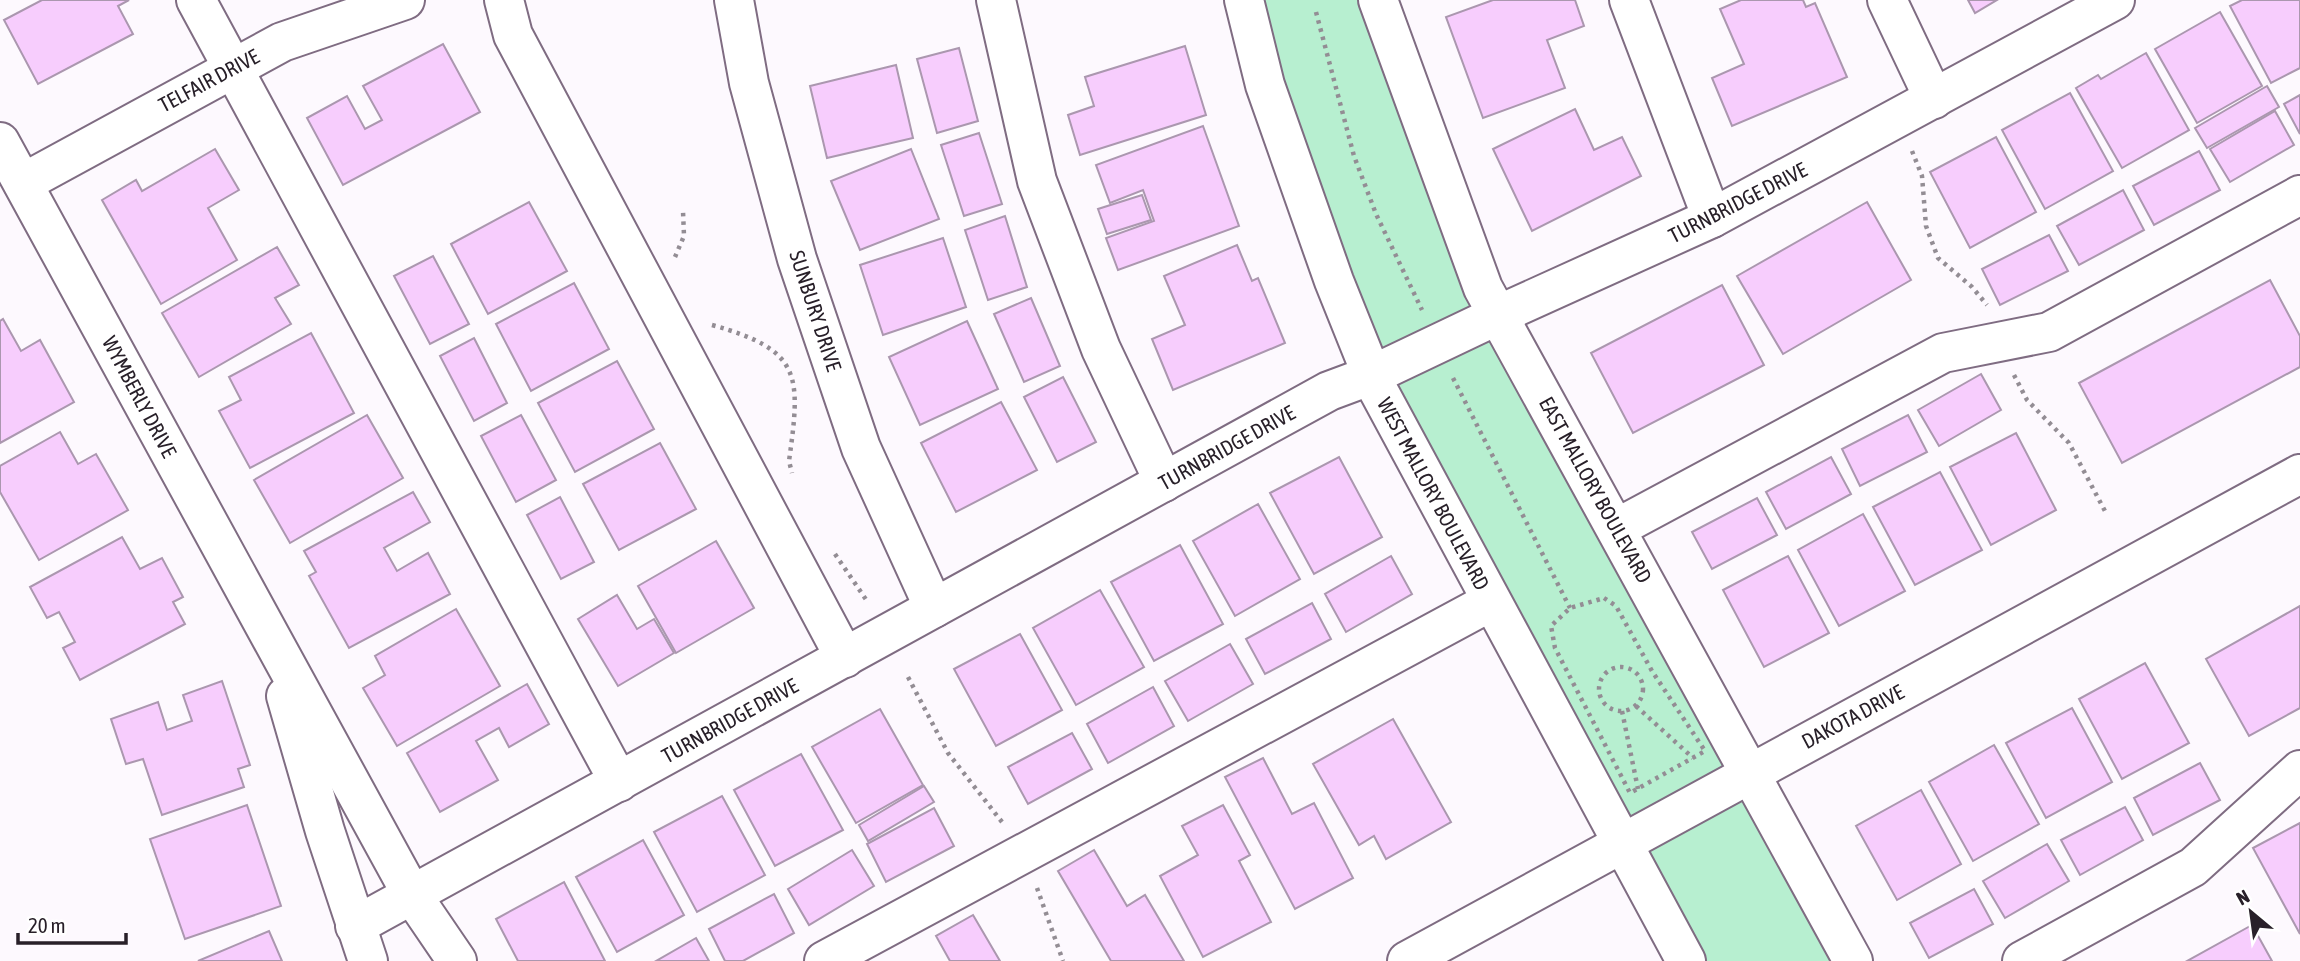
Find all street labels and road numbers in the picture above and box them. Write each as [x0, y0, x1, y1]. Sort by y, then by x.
street label: TELFAIR DRIVE [154, 44, 263, 117]
street label: TURNBRIDGE DRIVE [1664, 157, 1811, 247]
street label: SUNBURY DRIVE [785, 247, 847, 374]
street label: WYMBERLY DRIVE [98, 332, 182, 461]
street label: EAST MALLORY BOULEVARD [1535, 392, 1657, 587]
street label: WEST MALLORY BOULEVARD [1373, 393, 1495, 594]
street label: TURNBRIDGE DRIVE [1154, 400, 1299, 494]
street label: TURNBRIDGE DRIVE [657, 673, 802, 767]
street label: DAKOTA DRIVE [1797, 679, 1908, 753]

